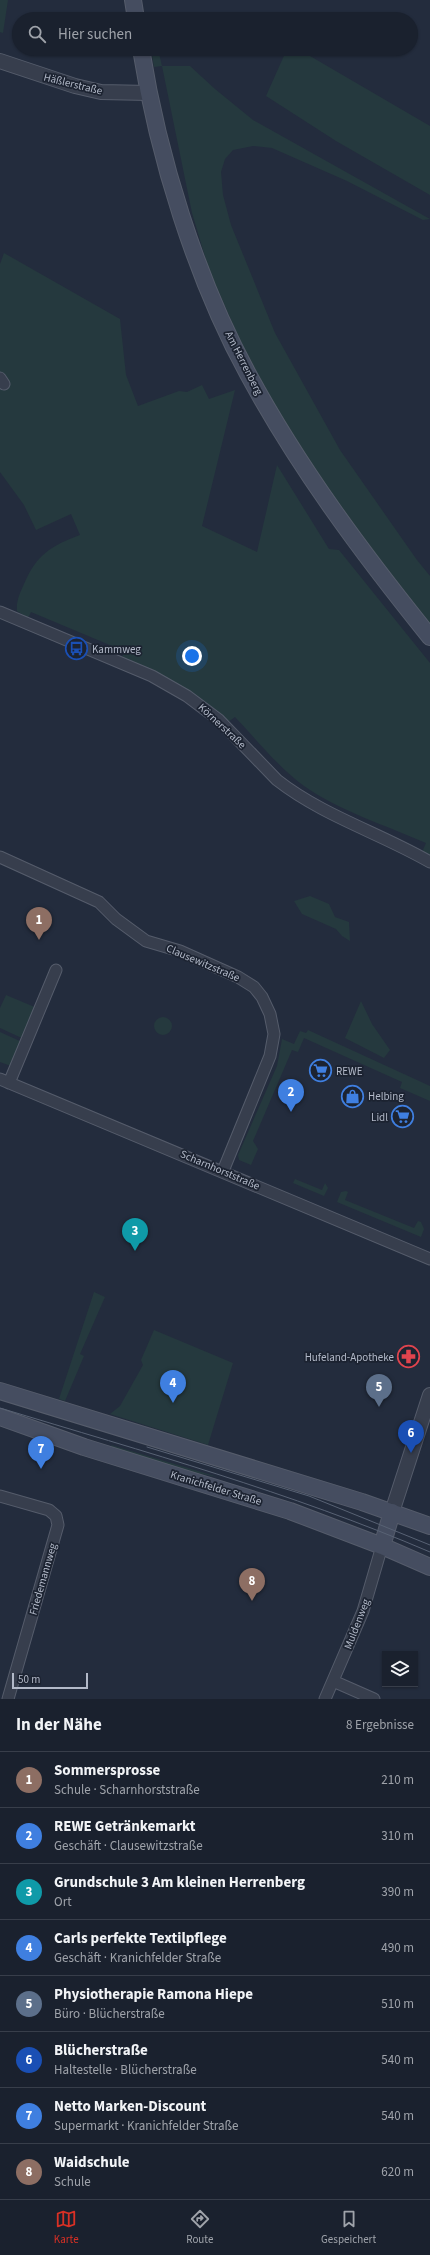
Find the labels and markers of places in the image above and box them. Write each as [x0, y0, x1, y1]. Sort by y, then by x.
bus stop icon: Kammweg [63, 636, 89, 662]
place label: Kammweg [92, 642, 141, 657]
pin: 1 [26, 907, 52, 940]
supermarket icon: REWE [308, 1058, 334, 1084]
place label: REWE [336, 1064, 363, 1079]
pin: 2 [278, 1079, 304, 1112]
shop icon: Helbing [339, 1083, 365, 1109]
place label: Helbing [368, 1089, 404, 1104]
supermarket icon: Lidl [390, 1104, 416, 1130]
place label: Lidl [371, 1110, 388, 1125]
pin: 3 [122, 1218, 148, 1251]
pharmacy icon: Hufeland-Apotheke [396, 1344, 422, 1370]
place label: Hufeland-Apotheke [305, 1350, 395, 1365]
pin: 4 [160, 1370, 186, 1403]
pin: 5 [366, 1374, 392, 1407]
pin: 6 [398, 1420, 424, 1453]
pin: 7 [28, 1436, 54, 1469]
pin: 8 [239, 1568, 265, 1601]

